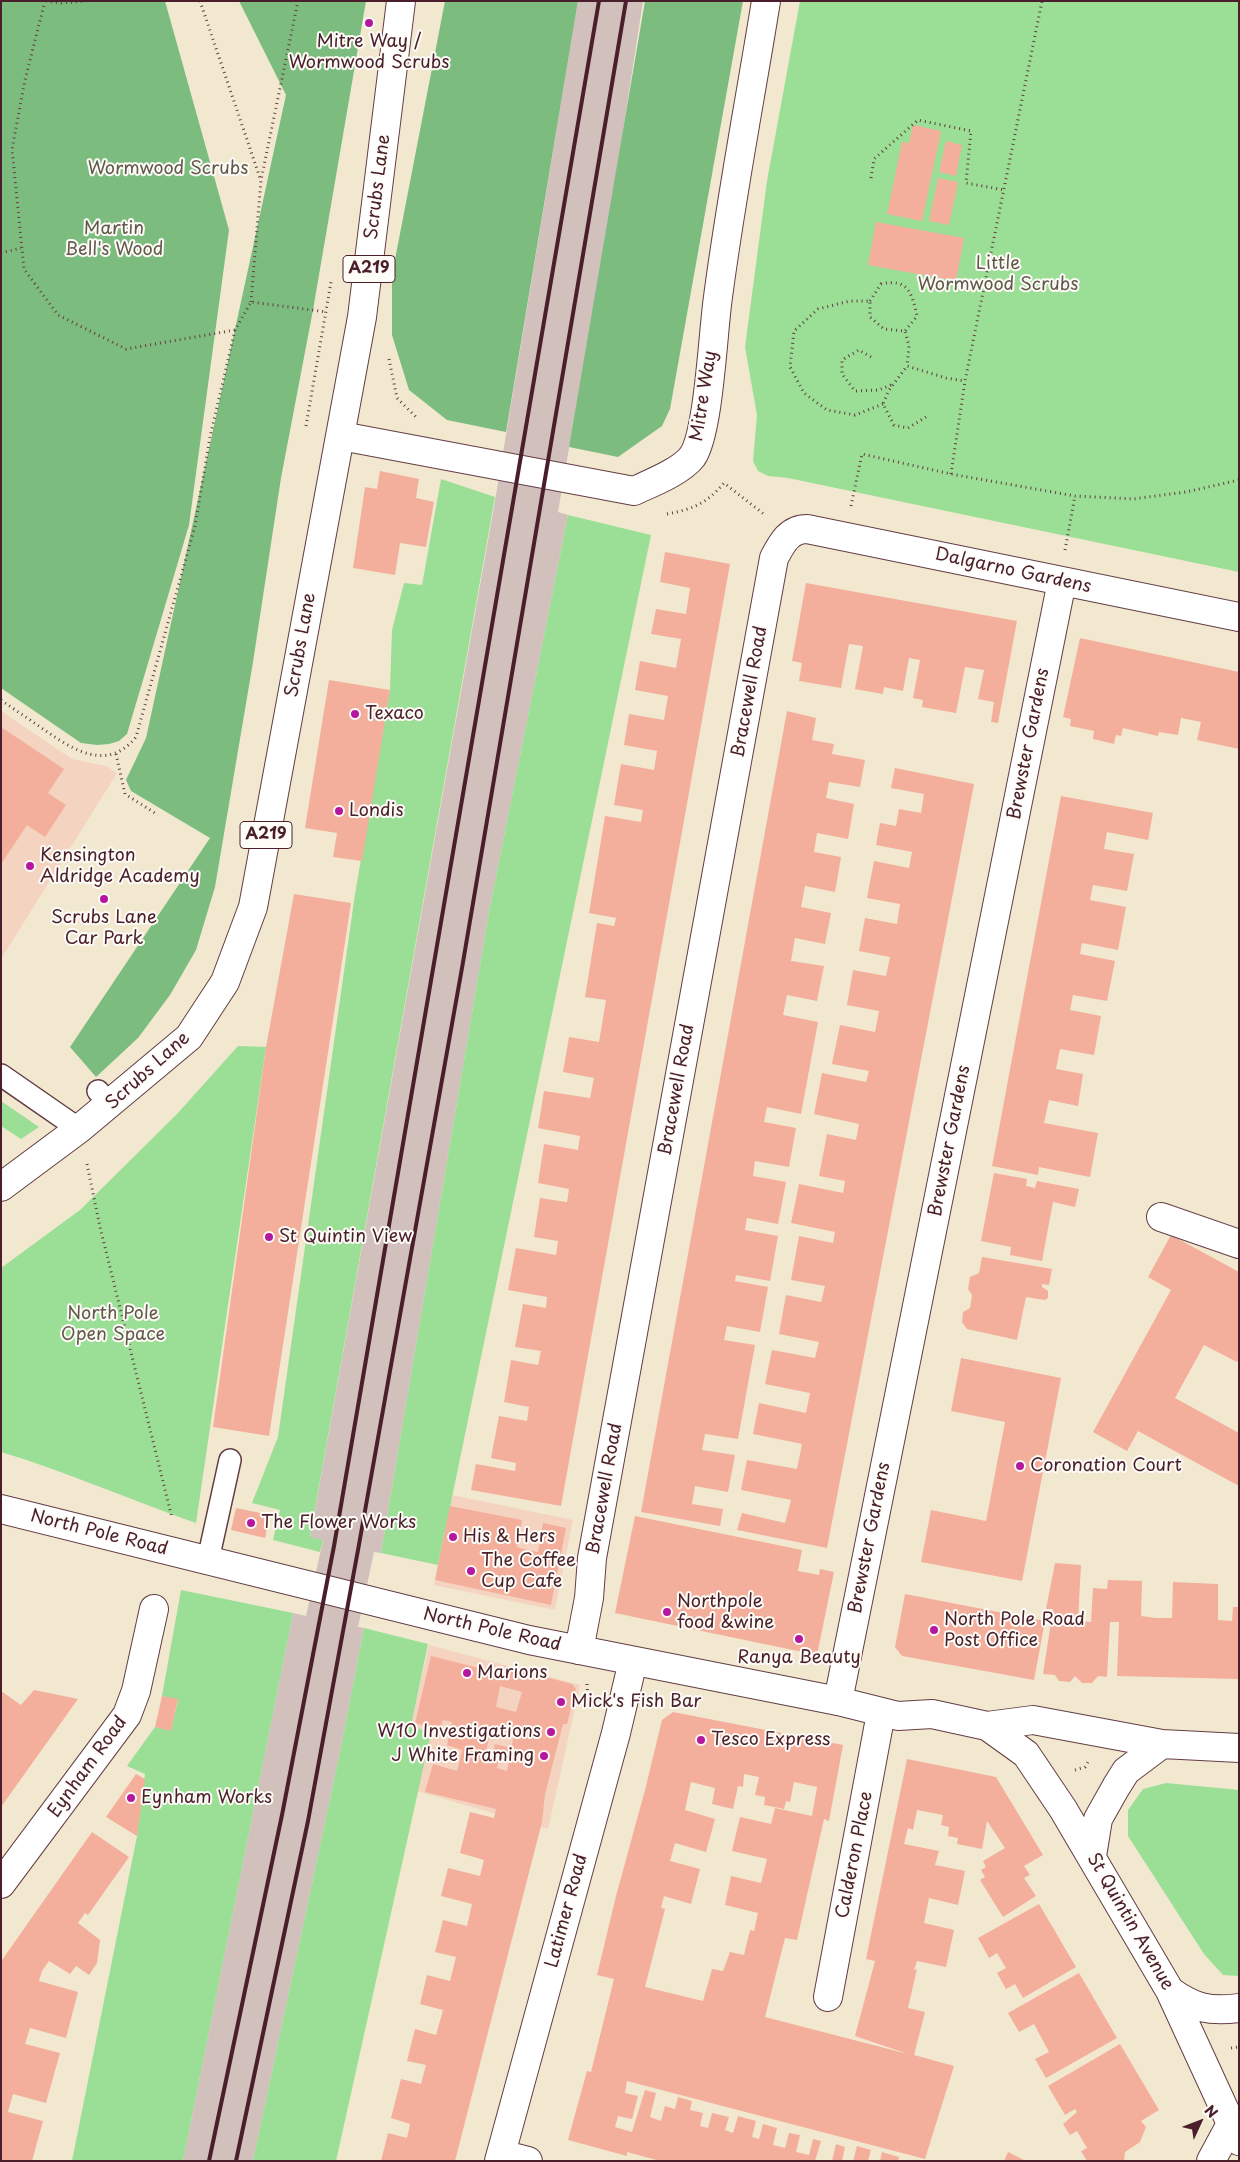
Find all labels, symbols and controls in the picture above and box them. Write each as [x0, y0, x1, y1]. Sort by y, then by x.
marker: Mitre Way / Wormwood Scrubs [363, 17, 375, 29]
place label: Mitre Way / Wormwood Scrubs [289, 31, 449, 74]
street label: Scrubs Lane [361, 133, 395, 241]
park label: Wormwood Scrubs [88, 158, 248, 180]
park label: Martin Bell's Wood [65, 218, 163, 260]
park label: Little Wormwood Scrubs [918, 253, 1078, 296]
road number: A219 [343, 255, 395, 282]
street label: Mitre Way [686, 349, 722, 443]
street label: Dalgarno Gardens [933, 544, 1093, 598]
street label: Scrubs Lane [281, 591, 321, 699]
street label: Bracewell Road [728, 624, 772, 760]
street label: Brewster Gardens [1004, 666, 1054, 822]
place label: Texaco [365, 703, 424, 725]
marker: Texaco [349, 708, 361, 720]
place label: Londis [349, 800, 404, 822]
marker: Londis [333, 805, 345, 817]
road number: A219 [240, 822, 292, 848]
place label: Kensington Aldridge Academy [40, 845, 200, 888]
marker: Kensington Aldridge Academy [24, 860, 36, 872]
marker: Scrubs Lane Car Park [98, 893, 110, 905]
place label: Scrubs Lane Car Park [51, 907, 157, 950]
street label: Bracewell Road [655, 1022, 699, 1158]
street label: Scrubs Lane [101, 1028, 195, 1114]
street label: Brewster Gardens [925, 1063, 975, 1219]
place label: St Quintin View [279, 1226, 412, 1248]
marker: St Quintin View [263, 1231, 275, 1243]
park label: North Pole Open Space [61, 1303, 165, 1346]
street label: Bracewell Road [583, 1421, 627, 1557]
place label: Coronation Court [1030, 1455, 1182, 1477]
street label: Brewster Gardens [845, 1460, 895, 1616]
marker: Coronation Court [1014, 1460, 1026, 1472]
street label: North Pole Road [28, 1505, 170, 1561]
place label: The Flower Works [261, 1512, 416, 1534]
marker: The Flower Works [245, 1517, 257, 1529]
place label: His & Hers [463, 1526, 555, 1548]
marker: His & Hers [447, 1531, 459, 1543]
place label: The Coffee Cup Cafe [481, 1550, 576, 1592]
marker: The Coffee Cup Cafe [465, 1565, 477, 1577]
place label: Northpole food &wine [677, 1591, 774, 1634]
street label: North Pole Road [421, 1604, 563, 1656]
marker: Northpole food &wine [661, 1606, 673, 1618]
place label: North Pole Road Post Office [944, 1609, 1085, 1652]
marker: North Pole Road Post Office [928, 1624, 940, 1636]
marker: Ranya Beauty [793, 1633, 805, 1645]
place label: Ranya Beauty [737, 1647, 861, 1669]
place label: Marions [477, 1662, 547, 1684]
marker: Marions [461, 1667, 473, 1679]
place label: Mick's Fish Bar [571, 1691, 701, 1713]
marker: Mick's Fish Bar [555, 1696, 567, 1708]
street label: Eynham Road [44, 1712, 132, 1822]
place label: W10 Investigations [377, 1721, 541, 1743]
marker: W10 Investigations [545, 1726, 557, 1738]
place label: Tesco Express [711, 1729, 831, 1751]
marker: Tesco Express [695, 1734, 707, 1746]
place label: J White Framing [391, 1745, 534, 1767]
marker: J White Framing [538, 1750, 550, 1762]
place label: Eynham Works [141, 1787, 272, 1809]
street label: Calderon Place [832, 1790, 878, 1920]
marker: Eynham Works [125, 1792, 137, 1804]
street label: St Quintin Avenue [1082, 1850, 1178, 1994]
street label: Latimer Road [541, 1852, 593, 1970]
north arrow [1175, 2097, 1225, 2147]
text: N [1200, 2100, 1223, 2123]

